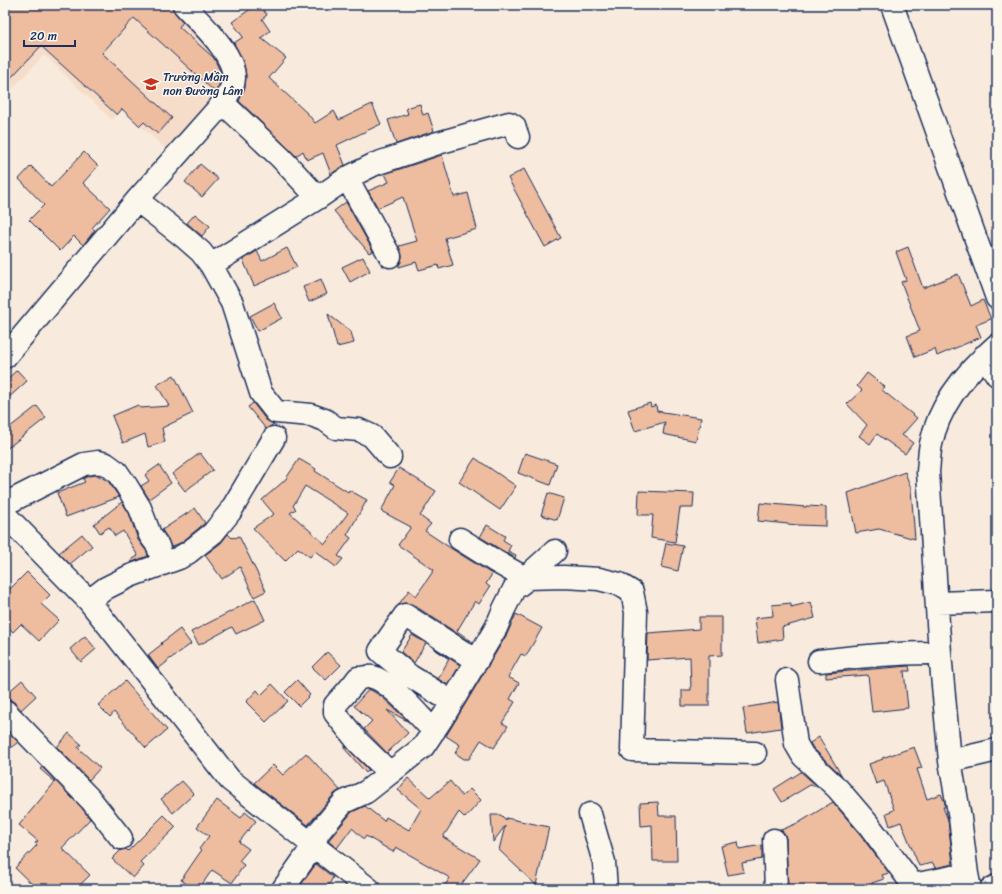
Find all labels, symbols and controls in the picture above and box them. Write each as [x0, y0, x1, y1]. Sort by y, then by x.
scale bar [24, 22, 75, 48]
text: 20 m [30, 25, 57, 47]
place label: Trường Mầm non Đường Lâm [163, 66, 243, 102]
school or university icon: Trường Mầm non Đường Lâm [142, 75, 160, 93]

